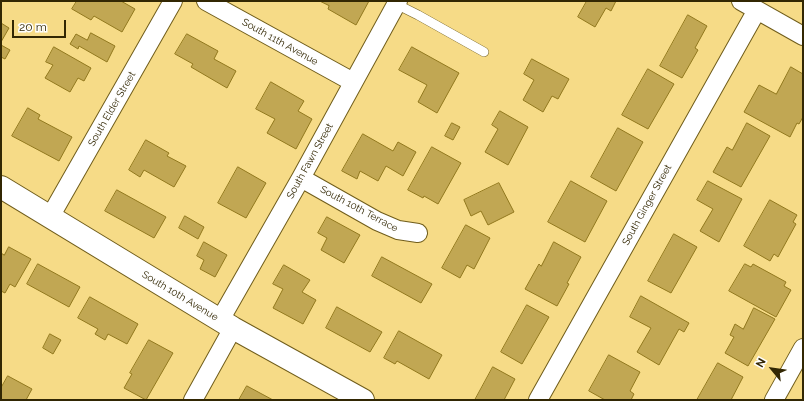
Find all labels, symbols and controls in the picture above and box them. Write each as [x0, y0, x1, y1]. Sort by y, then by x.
scale bar [14, 12, 68, 38]
street label: South 11th Avenue [240, 16, 320, 68]
text: 20 m [19, 20, 47, 34]
street label: South Elder Street [86, 69, 138, 149]
street label: South Fawn Street [284, 121, 336, 201]
street label: South Ginger Street [620, 162, 674, 248]
street label: South 10th Terrace [318, 183, 400, 235]
street label: South 10th Avenue [140, 268, 220, 324]
north arrow [752, 349, 792, 389]
text: N [753, 356, 769, 370]

